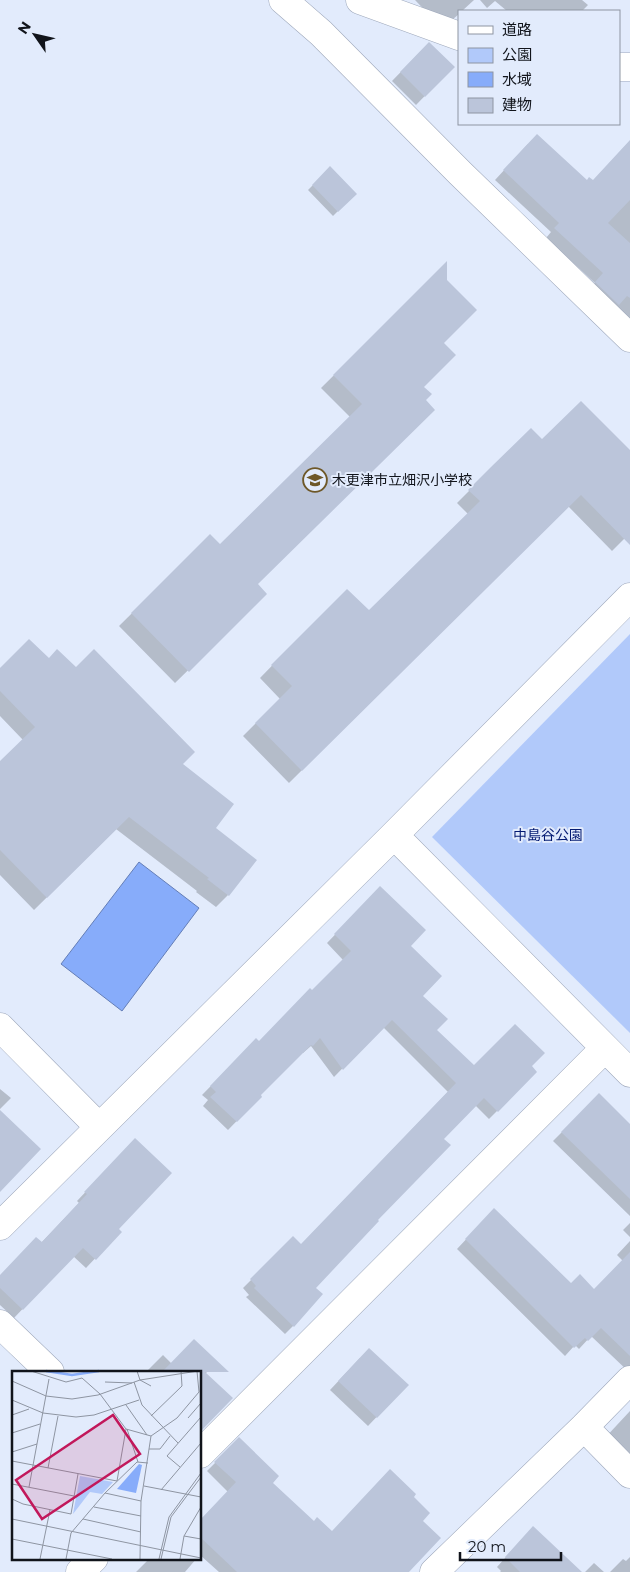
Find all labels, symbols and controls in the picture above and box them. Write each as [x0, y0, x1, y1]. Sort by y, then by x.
north arrow [10, 10, 60, 60]
legend [458, 10, 620, 125]
text: N [14, 18, 35, 37]
text: 道路 [502, 20, 532, 39]
text: 公園 [502, 45, 532, 64]
text: 水域 [502, 70, 532, 89]
text: 建物 [502, 95, 532, 114]
school or university icon: 木更津市立畑沢小学校 [302, 467, 328, 493]
place label: 木更津市立畑沢小学校 [332, 471, 472, 489]
park label: 中島谷公園 [513, 826, 583, 844]
inset map [12, 1371, 201, 1560]
scale bar [460, 1530, 561, 1562]
text: 20 m [468, 1537, 506, 1556]

